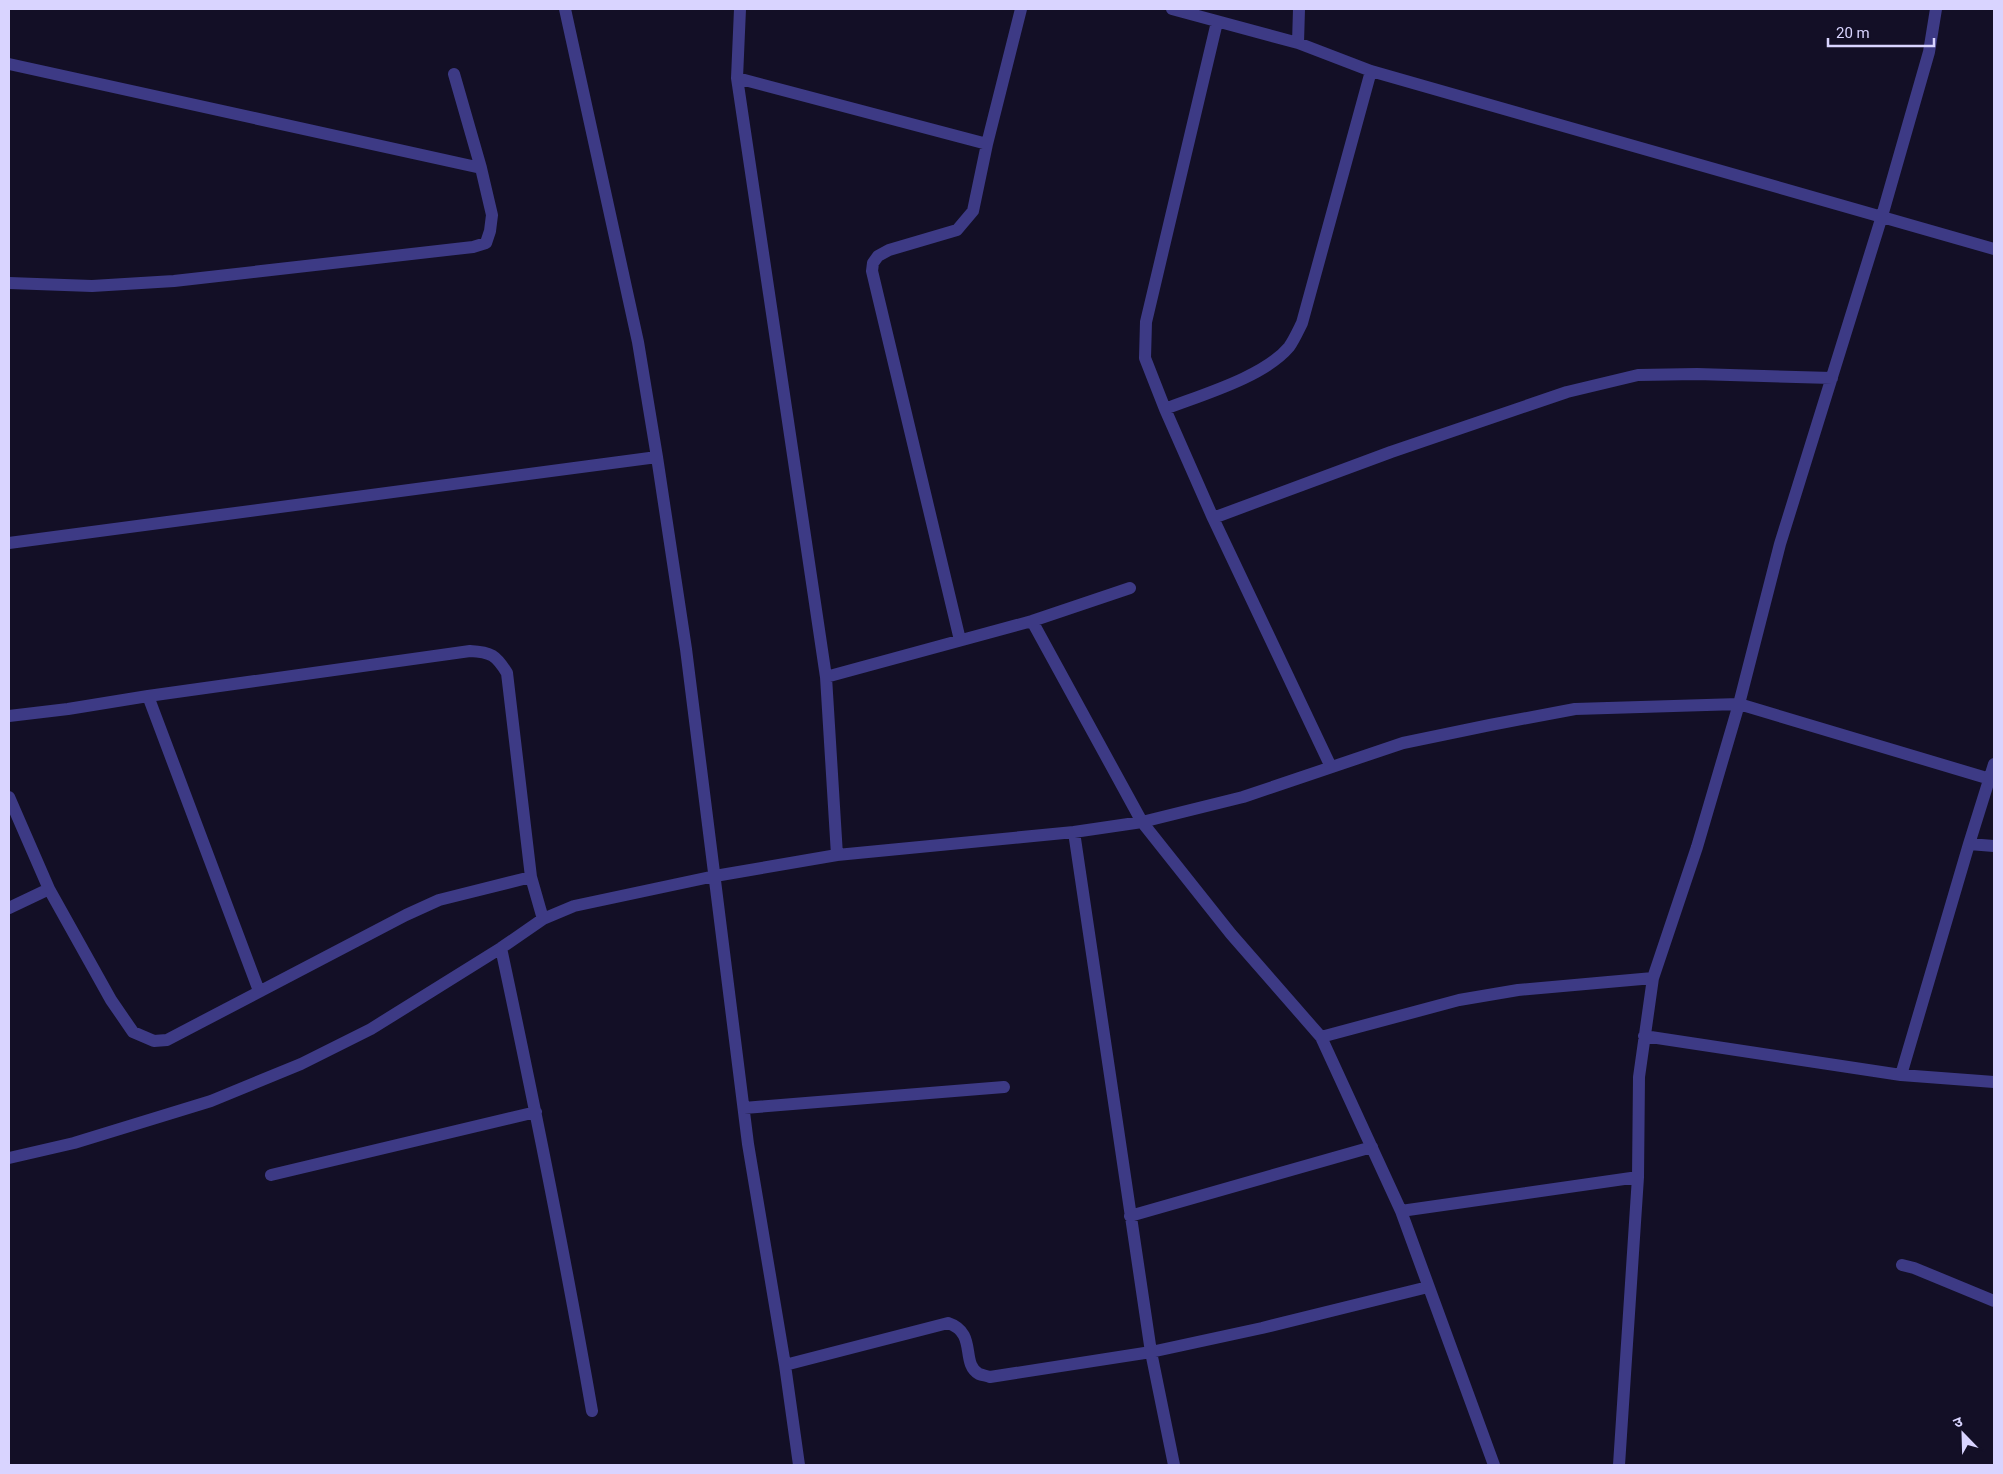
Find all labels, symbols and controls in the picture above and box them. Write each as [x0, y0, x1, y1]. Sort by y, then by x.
scale bar [1828, 15, 1934, 47]
text: 20 m [1836, 24, 1870, 42]
north arrow [1938, 1409, 1988, 1459]
text: उ [1951, 1413, 1966, 1431]

